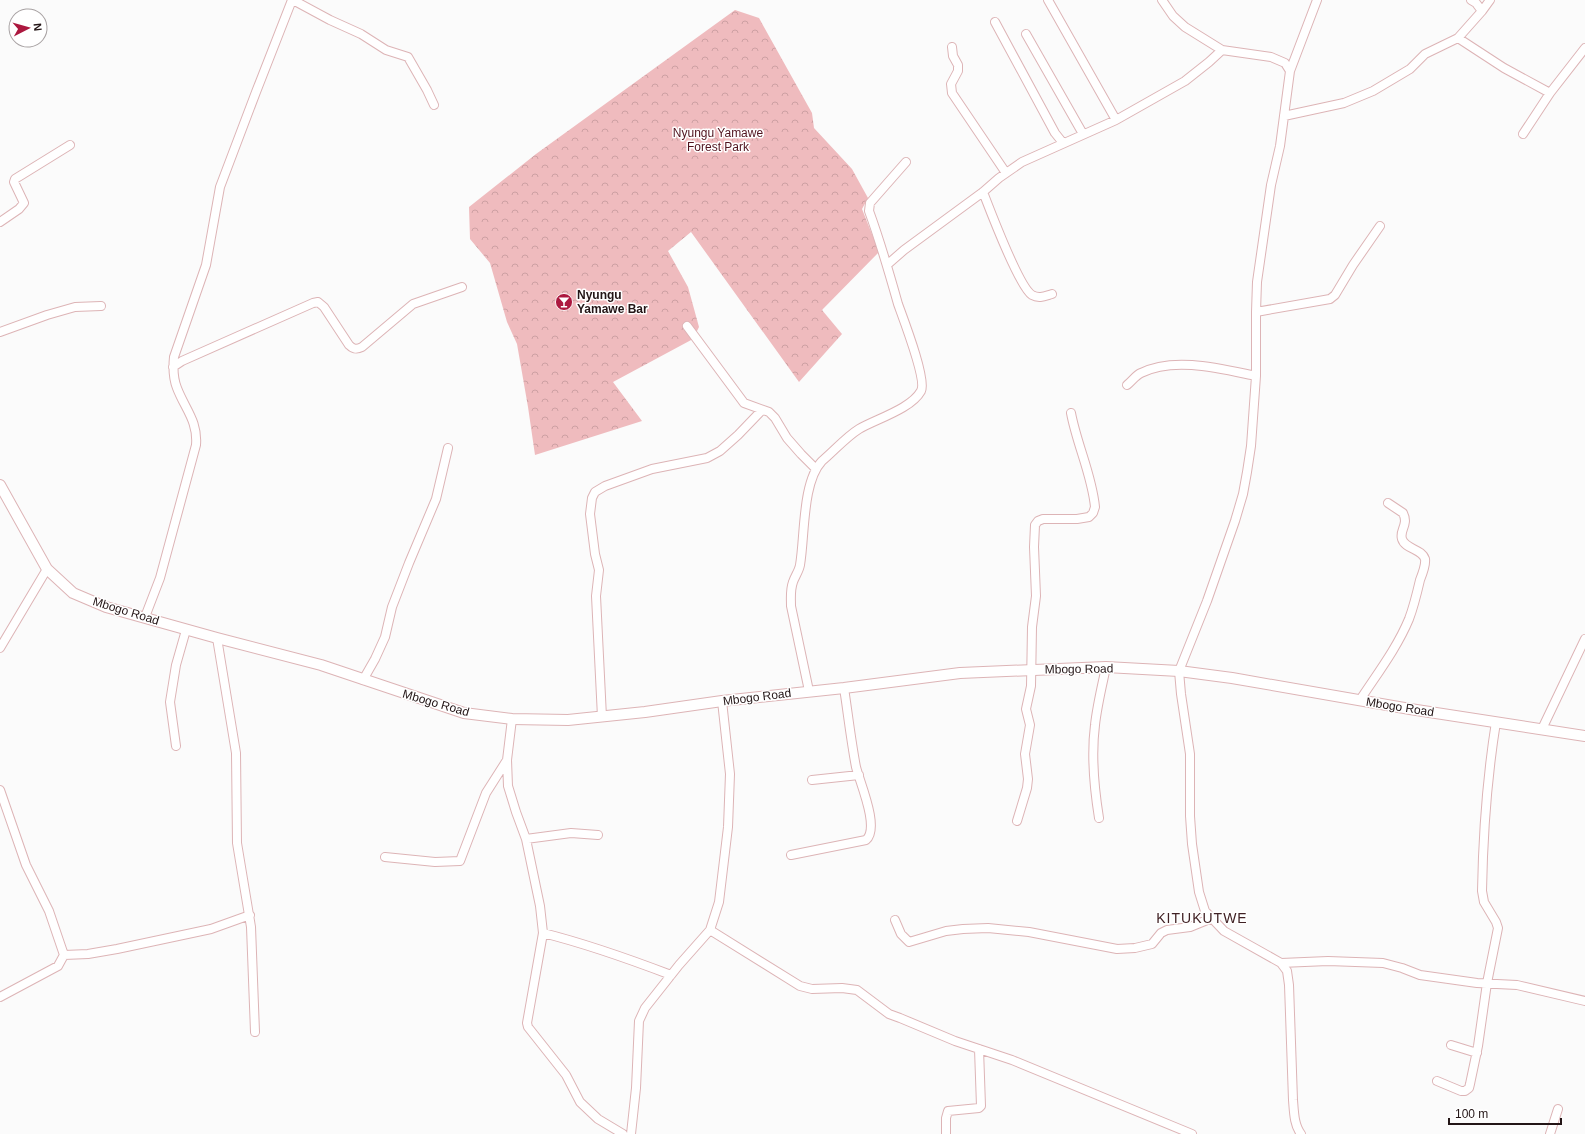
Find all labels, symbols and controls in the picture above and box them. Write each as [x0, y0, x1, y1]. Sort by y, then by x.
north arrow [8, 8, 48, 48]
text: N [32, 22, 44, 32]
park label: Nyungu Yamawe Forest Park [673, 126, 763, 154]
place label: Nyungu Yamawe Bar [577, 288, 648, 316]
bar icon: Nyungu Yamawe Bar [554, 292, 574, 312]
street label: Mbogo Road [91, 594, 161, 628]
street label: Mbogo Road [1045, 661, 1113, 677]
street label: Mbogo Road [722, 686, 792, 708]
street label: Mbogo Road [401, 687, 471, 719]
street label: Mbogo Road [1365, 695, 1435, 719]
district label: KITUKUTWE [1156, 910, 1248, 926]
scale bar [1449, 1100, 1561, 1126]
text: 100 m [1455, 1107, 1488, 1121]

